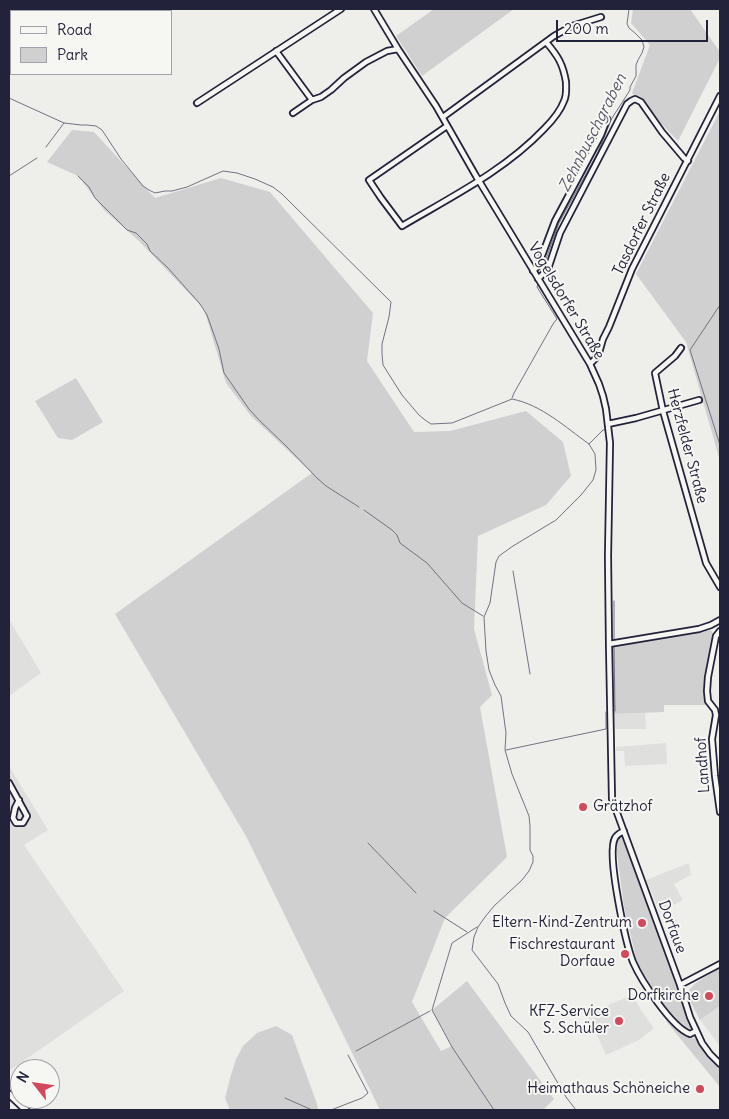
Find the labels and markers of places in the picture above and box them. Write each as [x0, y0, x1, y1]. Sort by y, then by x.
place label: Grätzhof [593, 798, 652, 816]
marker: Grätzhof [577, 801, 589, 813]
place label: Eltern-Kind-Zentrum [492, 914, 632, 932]
marker: Eltern-Kind-Zentrum [636, 917, 648, 929]
place label: Fischrestaurant Dorfaue [509, 936, 615, 971]
marker: Fischrestaurant Dorfaue [619, 948, 631, 960]
place label: Dorfkirche [628, 987, 699, 1005]
marker: Dorfkirche [703, 990, 715, 1002]
place label: KFZ-Service S. Schüler [529, 1003, 609, 1038]
marker: KFZ-Service S. Schüler [613, 1015, 625, 1027]
place label: Heimathaus Schöneiche [527, 1080, 690, 1098]
marker: Heimathaus Schöneiche [694, 1083, 706, 1095]

